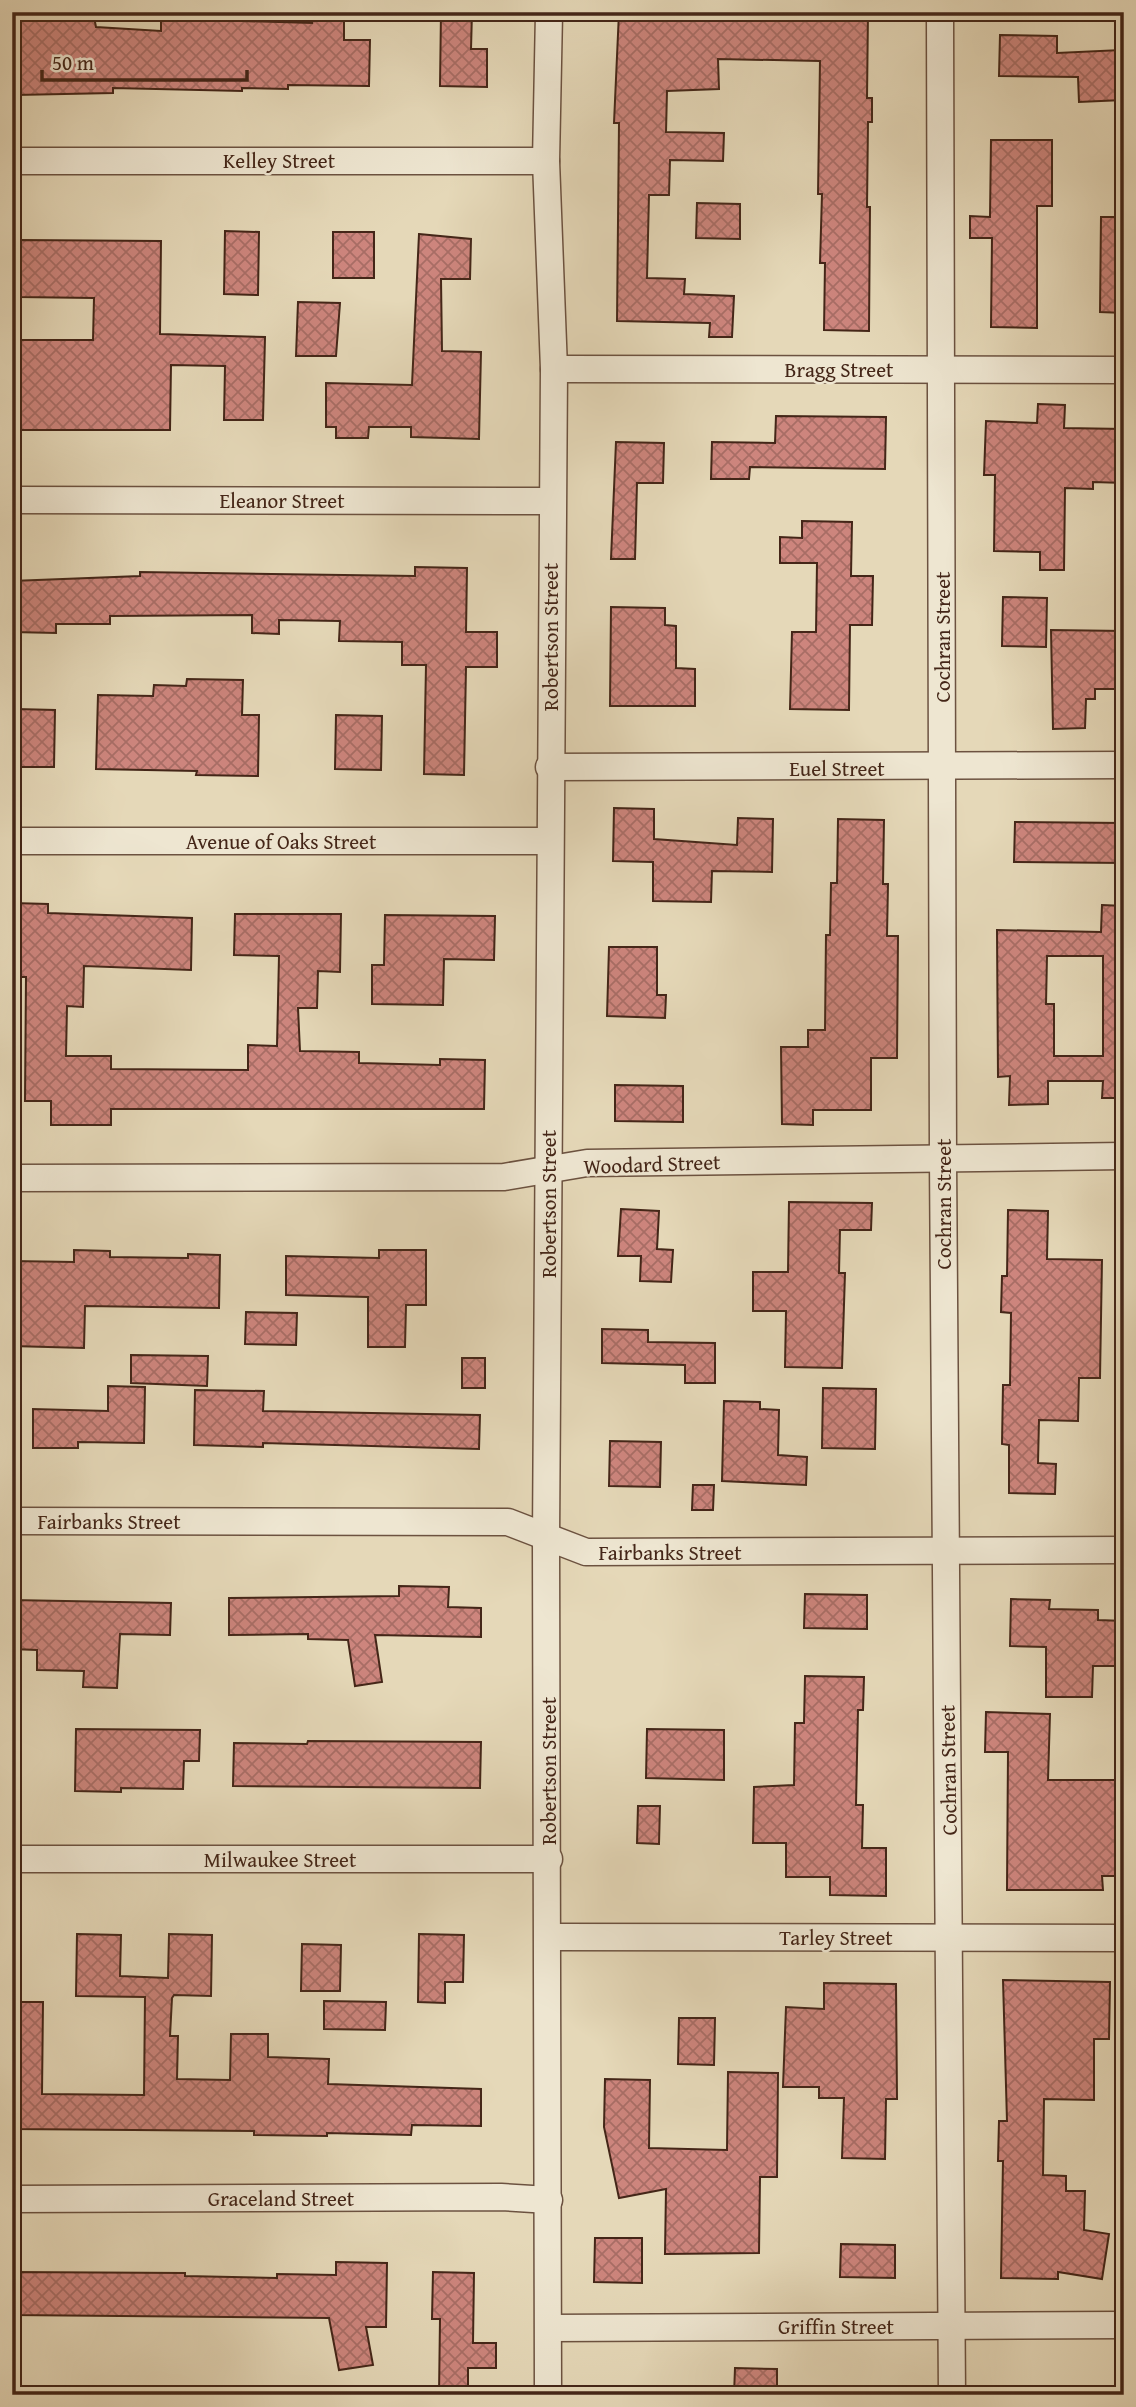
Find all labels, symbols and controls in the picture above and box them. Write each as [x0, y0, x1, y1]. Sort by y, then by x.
scale bar [42, 38, 247, 82]
text: 50 m [52, 47, 94, 78]
street label: Kelley Street [223, 145, 336, 176]
street label: Bragg Street [785, 354, 894, 385]
street label: Eleanor Street [219, 485, 345, 516]
street label: Robertson Street [535, 562, 566, 711]
street label: Cochran Street [927, 571, 958, 702]
street label: Euel Street [789, 753, 885, 784]
street label: Avenue of Oaks Street [186, 826, 377, 857]
street label: Robertson Street [533, 1129, 564, 1278]
street label: Cochran Street [928, 1138, 959, 1269]
street label: Woodard Street [583, 1146, 722, 1182]
street label: Fairbanks Street [37, 1506, 181, 1537]
street label: Fairbanks Street [598, 1537, 742, 1568]
street label: Robertson Street [533, 1696, 564, 1845]
street label: Cochran Street [931, 1704, 965, 1836]
street label: Milwaukee Street [204, 1844, 357, 1875]
street label: Tarley Street [779, 1922, 893, 1953]
street label: Graceland Street [208, 2183, 355, 2214]
street label: Griffin Street [778, 2311, 895, 2342]

